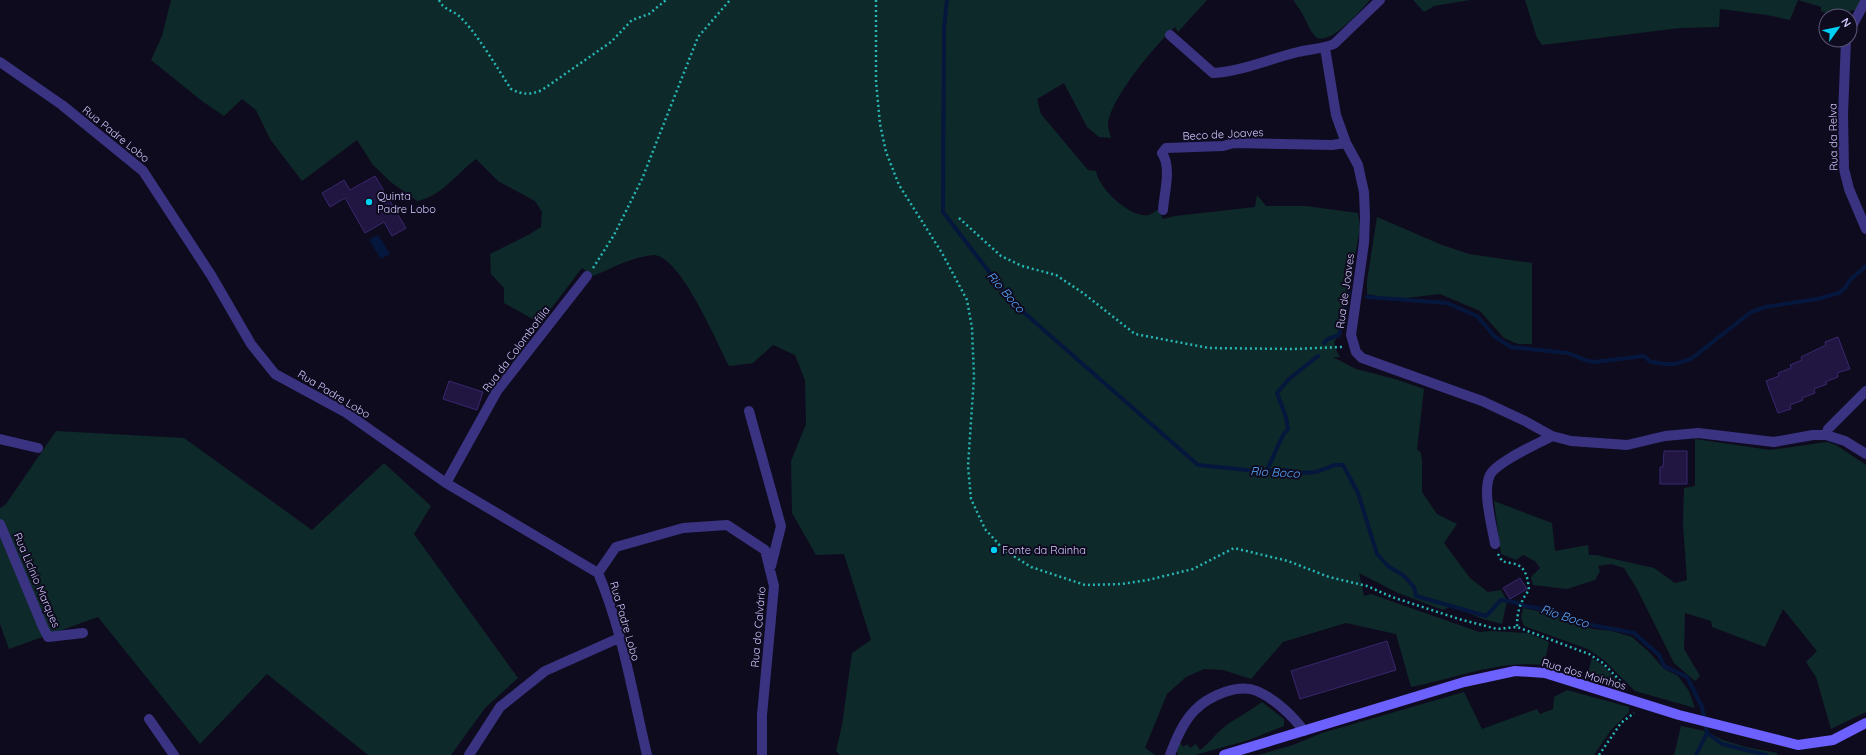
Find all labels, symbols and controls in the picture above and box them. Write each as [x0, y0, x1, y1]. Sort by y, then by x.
north arrow [1818, 8, 1858, 48]
text: N [1838, 15, 1854, 30]
street label: Rua Padre Lobo [80, 103, 153, 165]
street label: Rua da Relva [1825, 103, 1841, 171]
street label: Beco de Joaves [1182, 125, 1264, 143]
place label: Quinta Padre Lobo [377, 189, 436, 216]
marker: Quinta Padre Lobo [364, 197, 374, 207]
street label: Rua de Joaves [1333, 253, 1357, 329]
water label: Rio Boco [984, 268, 1028, 316]
street label: Rua da Colombofilia [479, 303, 553, 395]
street label: Rua Padre Lobo [295, 367, 373, 421]
water label: Rio Boco [1250, 463, 1301, 481]
street label: Rua Licínio Marques [11, 530, 63, 630]
place label: Fonte da Rainha [1002, 543, 1086, 557]
marker: Fonte da Rainha [989, 545, 999, 555]
street label: Rua Padre Lobo [607, 580, 643, 663]
street label: Rua do Calvário [747, 586, 769, 668]
water label: Rio Boco [1539, 601, 1592, 631]
street label: Rua dos Moinhos [1540, 655, 1628, 693]

